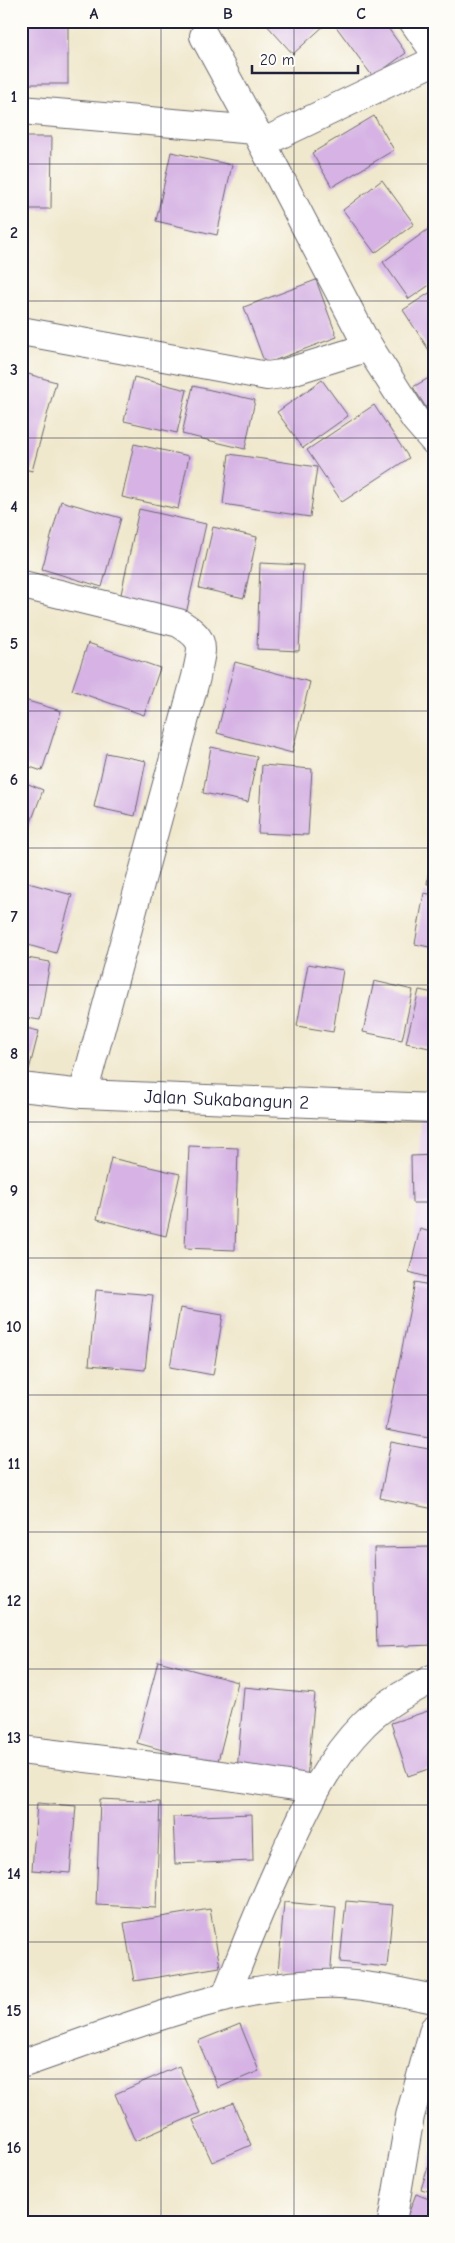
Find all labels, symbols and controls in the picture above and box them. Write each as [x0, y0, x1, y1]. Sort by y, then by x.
text: A [90, 5, 99, 23]
text: B [223, 5, 233, 23]
text: C [356, 5, 366, 23]
scale bar [252, 42, 359, 74]
text: 20 m [260, 51, 294, 69]
text: 1 [11, 88, 17, 106]
text: 2 [10, 224, 18, 242]
text: 3 [10, 361, 18, 379]
text: 4 [10, 498, 18, 516]
text: 5 [10, 635, 18, 653]
text: 6 [10, 771, 18, 789]
text: 7 [10, 908, 18, 926]
text: 8 [10, 1045, 18, 1063]
street label: Jalan Sukabangun 2 [143, 1085, 310, 1114]
text: 9 [10, 1182, 18, 1200]
text: 10 [6, 1318, 22, 1336]
text: 11 [8, 1455, 20, 1473]
text: 12 [7, 1592, 21, 1610]
text: 13 [7, 1729, 21, 1747]
text: 14 [7, 1865, 21, 1883]
text: 15 [7, 2002, 21, 2020]
text: 16 [7, 2139, 21, 2157]

